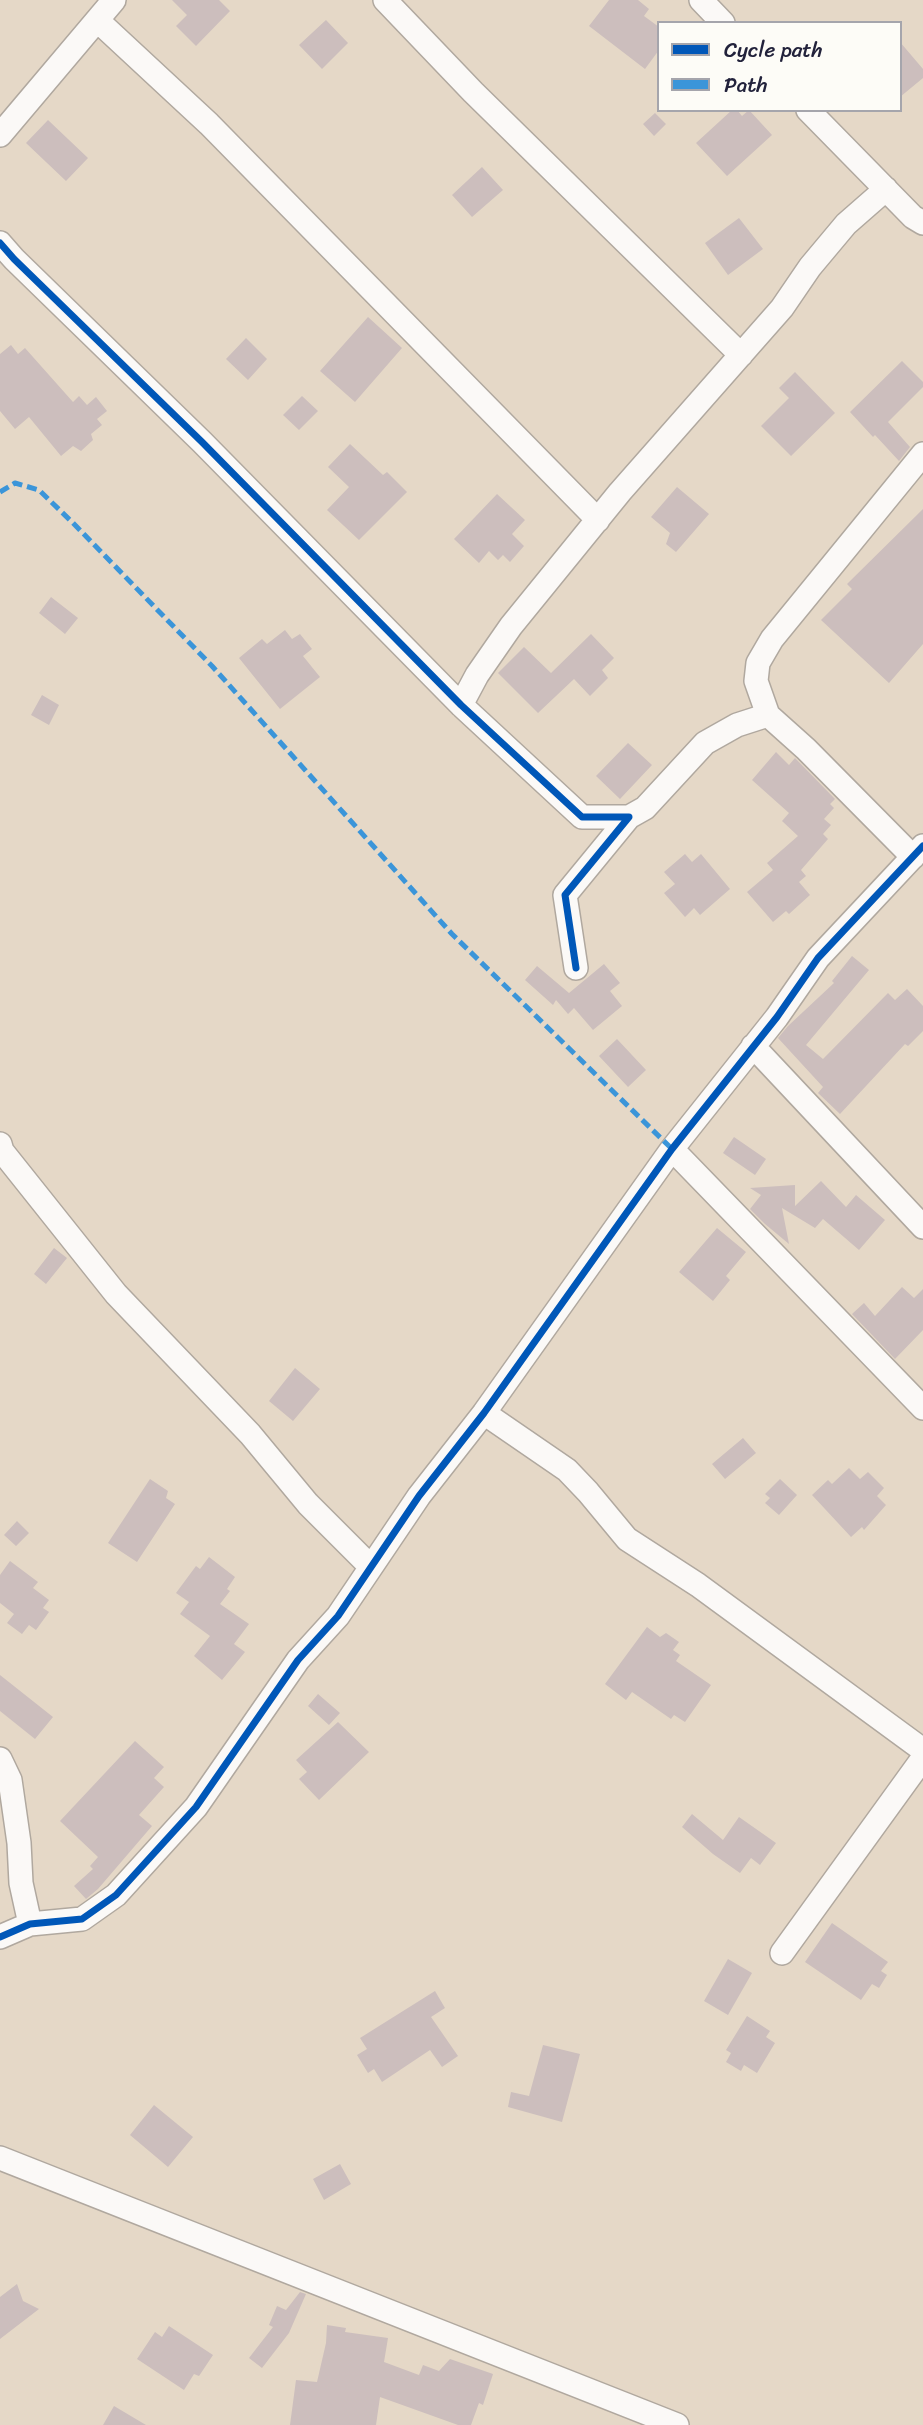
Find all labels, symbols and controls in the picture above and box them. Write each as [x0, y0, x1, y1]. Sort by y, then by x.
legend [657, 21, 902, 112]
text: Cycle path [724, 31, 823, 69]
text: Path [724, 66, 767, 104]

